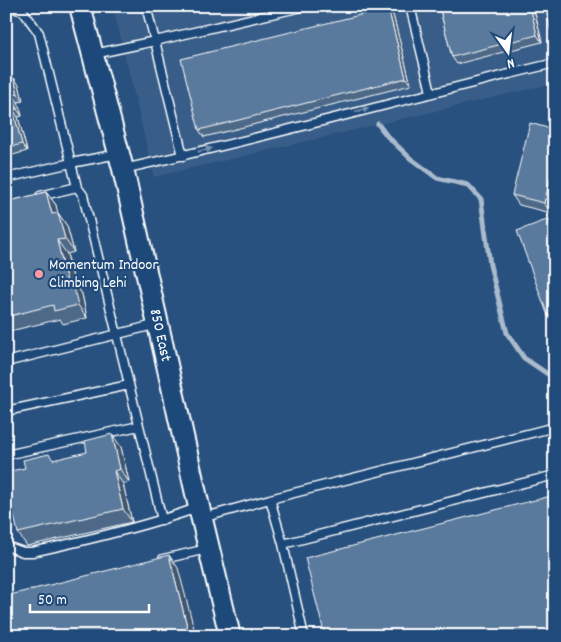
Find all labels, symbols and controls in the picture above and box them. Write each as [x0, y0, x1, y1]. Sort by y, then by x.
north arrow [484, 28, 534, 78]
text: N [505, 52, 516, 73]
one-way arrow [354, 105, 369, 113]
one-way arrow [197, 146, 212, 154]
place label: Momentum Indoor Climbing Lehi [49, 254, 158, 295]
marker: Momentum Indoor Climbing Lehi [33, 268, 45, 280]
street label: 850 East [143, 307, 178, 364]
scale bar [30, 582, 149, 614]
text: 50 m [38, 590, 67, 612]

